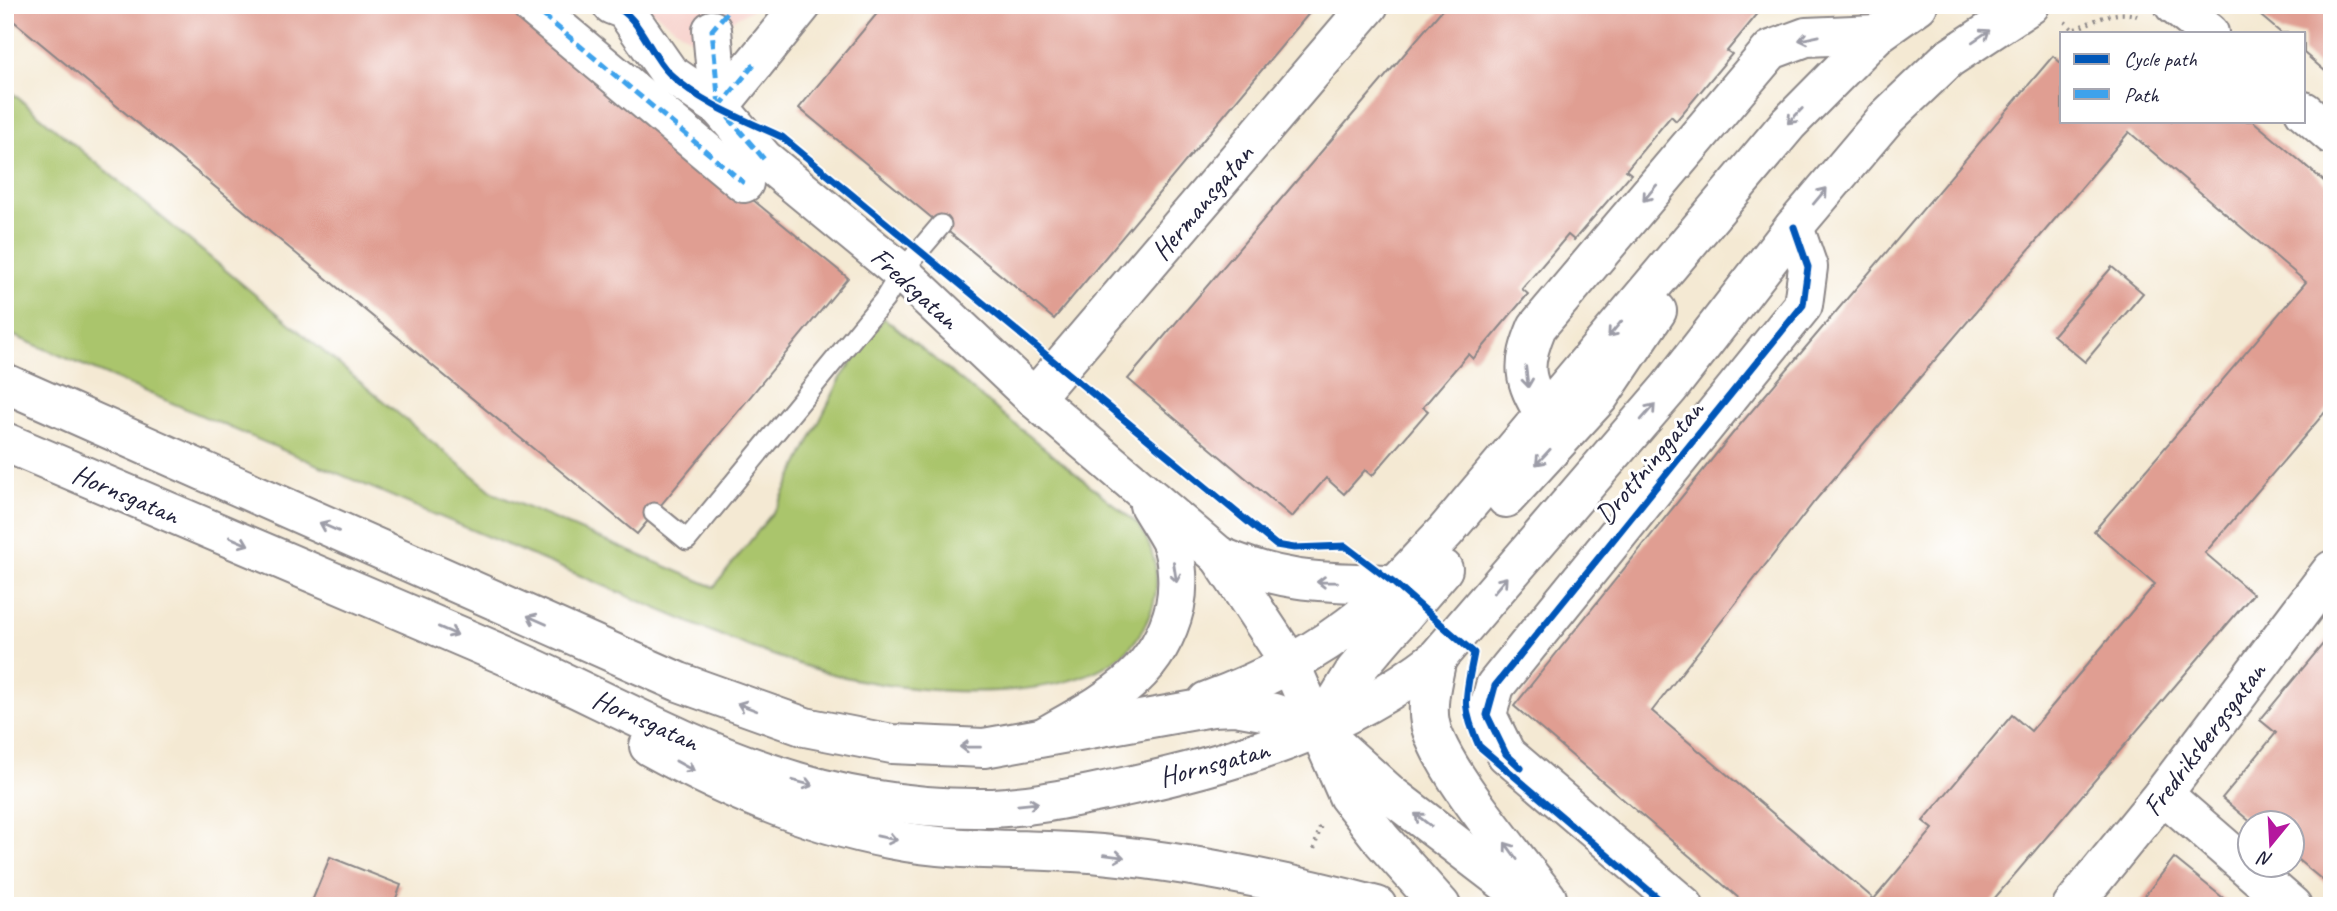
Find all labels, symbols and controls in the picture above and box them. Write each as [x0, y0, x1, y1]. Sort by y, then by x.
one-way arrow [1971, 29, 1990, 44]
one-way arrow [1798, 32, 1821, 46]
legend [2060, 32, 2306, 122]
text: Cycle path [2124, 46, 2197, 72]
text: Path [2124, 82, 2160, 108]
one-way arrow [1787, 107, 1804, 124]
street label: Hermansgatan [1143, 136, 1262, 267]
one-way arrow [1642, 184, 1658, 202]
one-way arrow [1812, 187, 1828, 205]
street label: Fredsgatan [864, 239, 967, 338]
one-way arrow [1607, 320, 1623, 338]
one-way arrow [1521, 365, 1534, 388]
street label: Drottninggatan [1587, 392, 1712, 531]
one-way arrow [1640, 404, 1656, 422]
one-way arrow [1535, 448, 1552, 465]
street label: Hornsgatan [67, 456, 186, 533]
one-way arrow [319, 520, 341, 533]
one-way arrow [228, 536, 249, 549]
one-way arrow [1169, 560, 1182, 583]
one-way arrow [1316, 576, 1339, 589]
one-way arrow [1492, 577, 1508, 595]
one-way arrow [527, 613, 548, 626]
one-way arrow [437, 625, 458, 638]
street label: Fredriksbergsgatan [2135, 654, 2274, 823]
street label: Hornsgatan [588, 681, 706, 759]
one-way arrow [737, 700, 759, 712]
street label: Hornsgatan [1155, 731, 1274, 794]
one-way arrow [958, 741, 981, 754]
one-way arrow [675, 759, 695, 773]
one-way arrow [792, 777, 814, 790]
one-way arrow [1016, 797, 1039, 810]
north arrow [2236, 810, 2306, 880]
one-way arrow [1414, 812, 1432, 827]
one-way arrow [875, 832, 898, 846]
one-way arrow [1504, 842, 1519, 861]
text: N [2254, 845, 2275, 872]
one-way arrow [1102, 850, 1125, 863]

